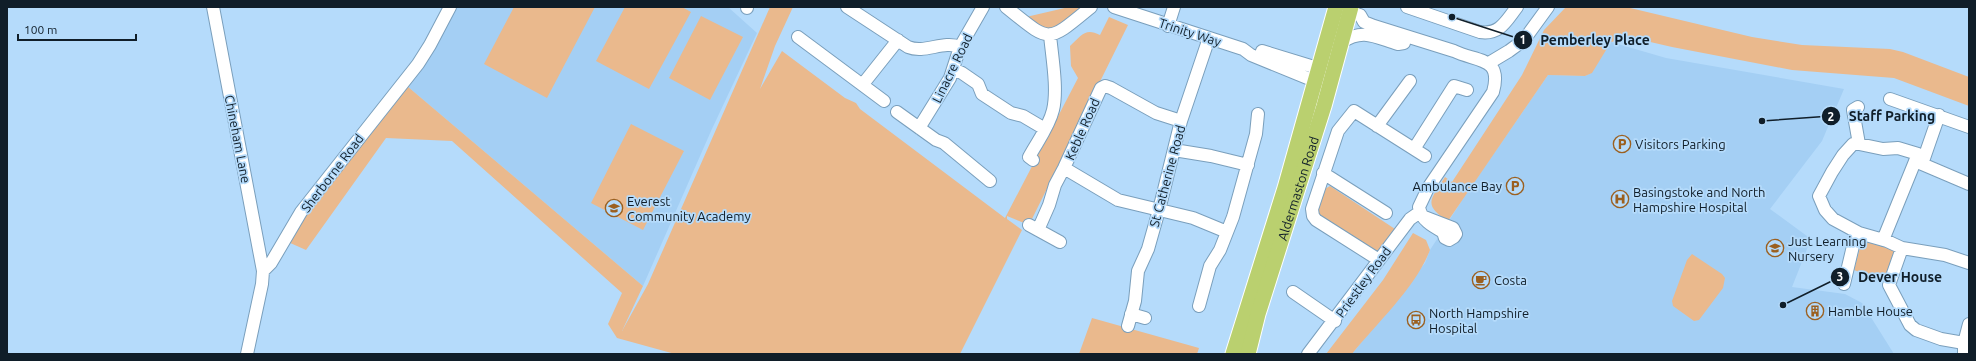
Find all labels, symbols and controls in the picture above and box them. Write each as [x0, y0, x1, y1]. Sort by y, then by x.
street label: Trinity Way [1157, 15, 1223, 49]
scale bar [18, 16, 136, 42]
text: 100 m [24, 23, 57, 36]
callout: Pemberley Place [1513, 27, 1658, 53]
street label: Linacre Road [929, 31, 975, 105]
text: Pemberley Place [1540, 32, 1650, 48]
text: 1 [1520, 33, 1526, 46]
street label: Chineham Lane [223, 94, 253, 184]
street label: Keble Road [1062, 96, 1102, 162]
callout: Staff Parking [1821, 103, 1943, 129]
text: Staff Parking [1849, 108, 1935, 124]
text: 2 [1828, 110, 1835, 123]
street label: St Catherine Road [1147, 124, 1187, 228]
street label: Sherborne Road [298, 131, 366, 215]
parking icon: Visitors Parking [1612, 134, 1632, 154]
street label: Aldermaston Road [1275, 135, 1321, 242]
place label: Visitors Parking [1635, 137, 1726, 151]
parking icon: Ambulance Bay [1505, 176, 1525, 196]
place label: Ambulance Bay [1412, 179, 1502, 193]
place label: Basingstoke and North Hampshire Hospital [1633, 185, 1766, 214]
hospital icon: Basingstoke and North Hampshire Hospital [1610, 189, 1630, 209]
place label: Everest Community Academy [627, 194, 751, 223]
school or university icon: Everest Community Academy [604, 198, 624, 218]
place label: Just Learning Nursery [1788, 234, 1866, 263]
school or university icon: Just Learning Nursery [1765, 238, 1785, 258]
street label: Priestley Road [1333, 244, 1393, 320]
callout: Dever House [1830, 264, 1950, 290]
text: Dever House [1858, 269, 1942, 285]
cafe icon: Costa [1471, 270, 1491, 290]
text: 3 [1837, 270, 1843, 283]
place label: Costa [1494, 273, 1527, 287]
building icon: Hamble House [1805, 301, 1825, 321]
place label: Hamble House [1828, 304, 1913, 318]
place label: North Hampshire Hospital [1429, 306, 1529, 335]
bus stop icon: North Hampshire Hospital [1406, 310, 1426, 330]

